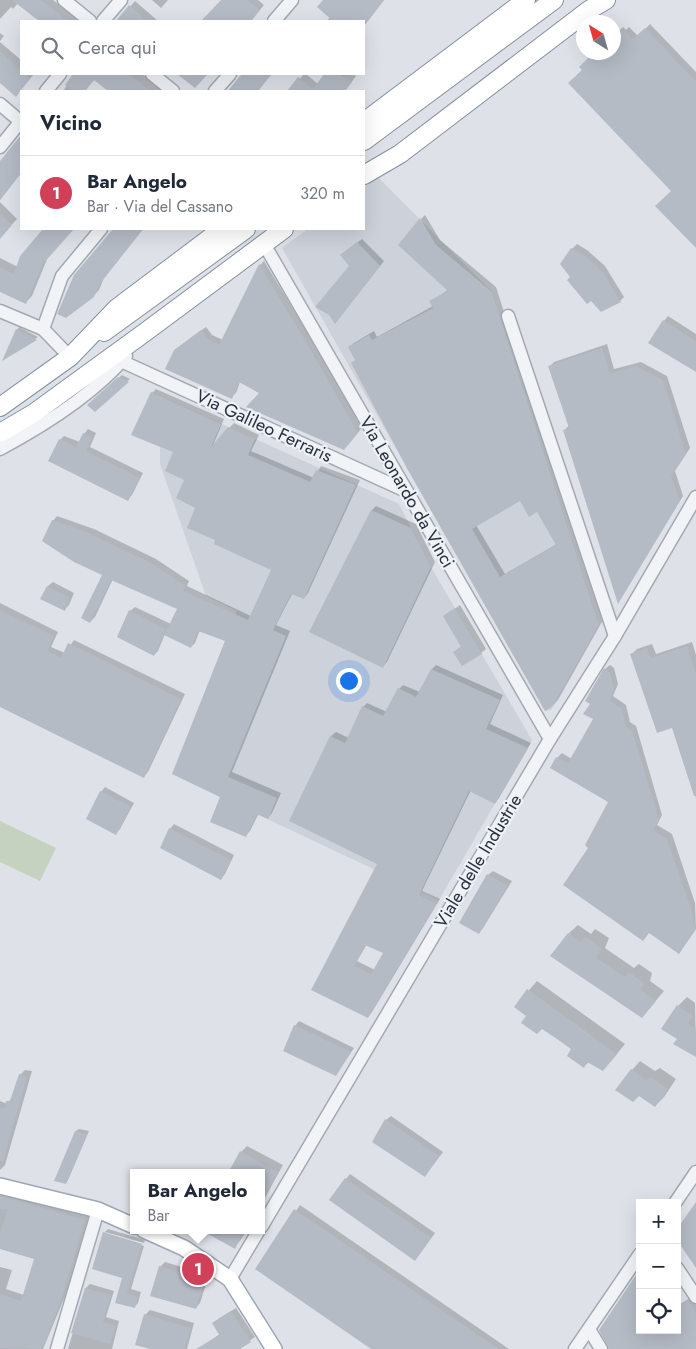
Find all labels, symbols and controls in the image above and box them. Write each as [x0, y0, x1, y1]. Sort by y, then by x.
north arrow [576, 15, 621, 60]
search box [20, 20, 365, 75]
icon: search [38, 34, 66, 62]
text: Cerca qui [78, 34, 157, 61]
text: Vicino [40, 108, 102, 138]
text: Bar Angelo [87, 168, 187, 195]
text: 1 [52, 182, 60, 205]
text: 320 m [300, 182, 345, 205]
text: Bar · Via del Cassano [87, 195, 233, 218]
street label: Via Galileo Ferraris [192, 383, 336, 469]
street label: Via Leonardo da Vinci [353, 411, 461, 573]
your location [336, 668, 362, 694]
street label: Viale delle Industrie [428, 789, 528, 933]
popup [130, 1169, 265, 1234]
text: Bar Angelo [147, 1177, 248, 1204]
map controls [636, 1199, 681, 1334]
button: + [636, 1199, 681, 1244]
text: Bar [147, 1204, 170, 1227]
button: − [636, 1244, 681, 1289]
pin: 1 [182, 1250, 214, 1288]
button: locate [636, 1289, 681, 1334]

